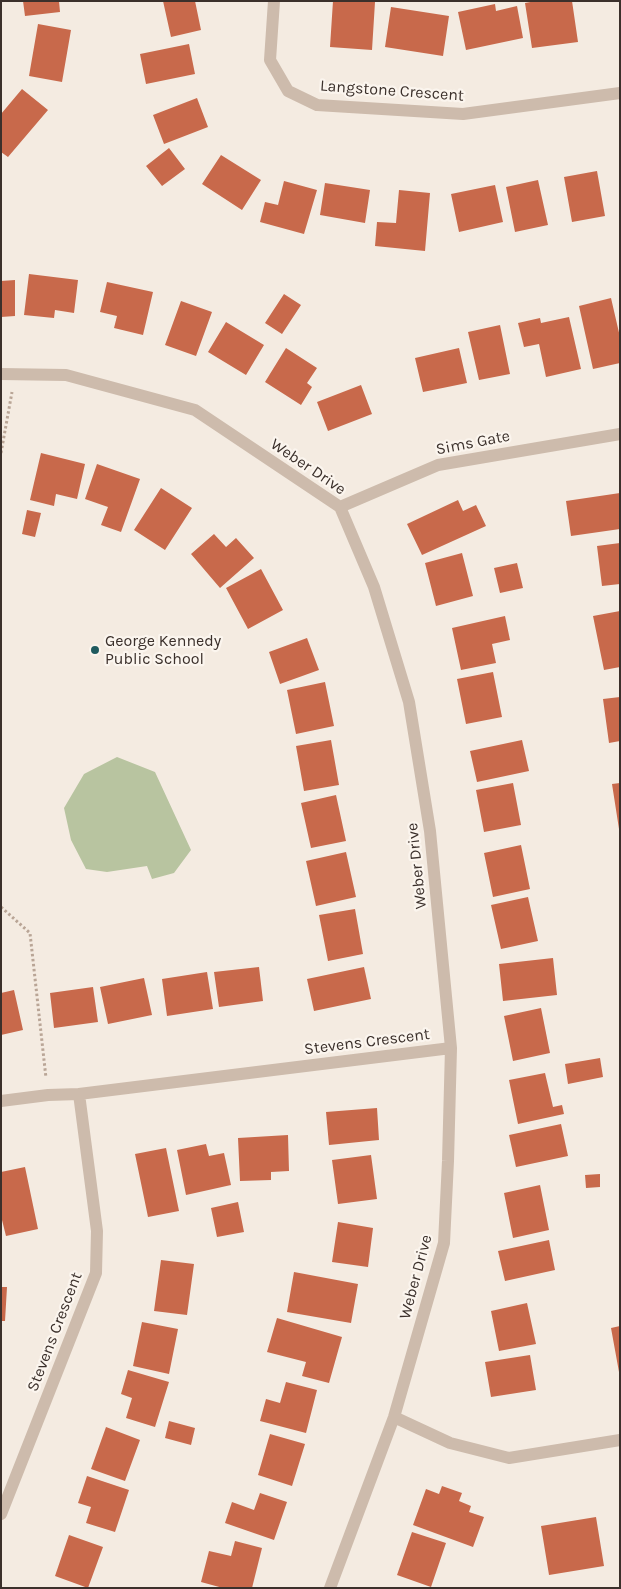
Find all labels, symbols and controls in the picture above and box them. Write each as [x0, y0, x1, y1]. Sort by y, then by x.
street label: Langstone Crescent [319, 76, 465, 106]
street label: Sims Gate [434, 426, 512, 460]
street label: Weber Drive [267, 435, 349, 499]
place label: George Kennedy Public School [105, 631, 221, 669]
marker: George Kennedy Public School [89, 644, 101, 656]
street label: Weber Drive [403, 822, 431, 910]
street label: Stevens Crescent [303, 1025, 431, 1059]
street label: Weber Drive [396, 1233, 436, 1321]
street label: Stevens Crescent [23, 1270, 87, 1394]

